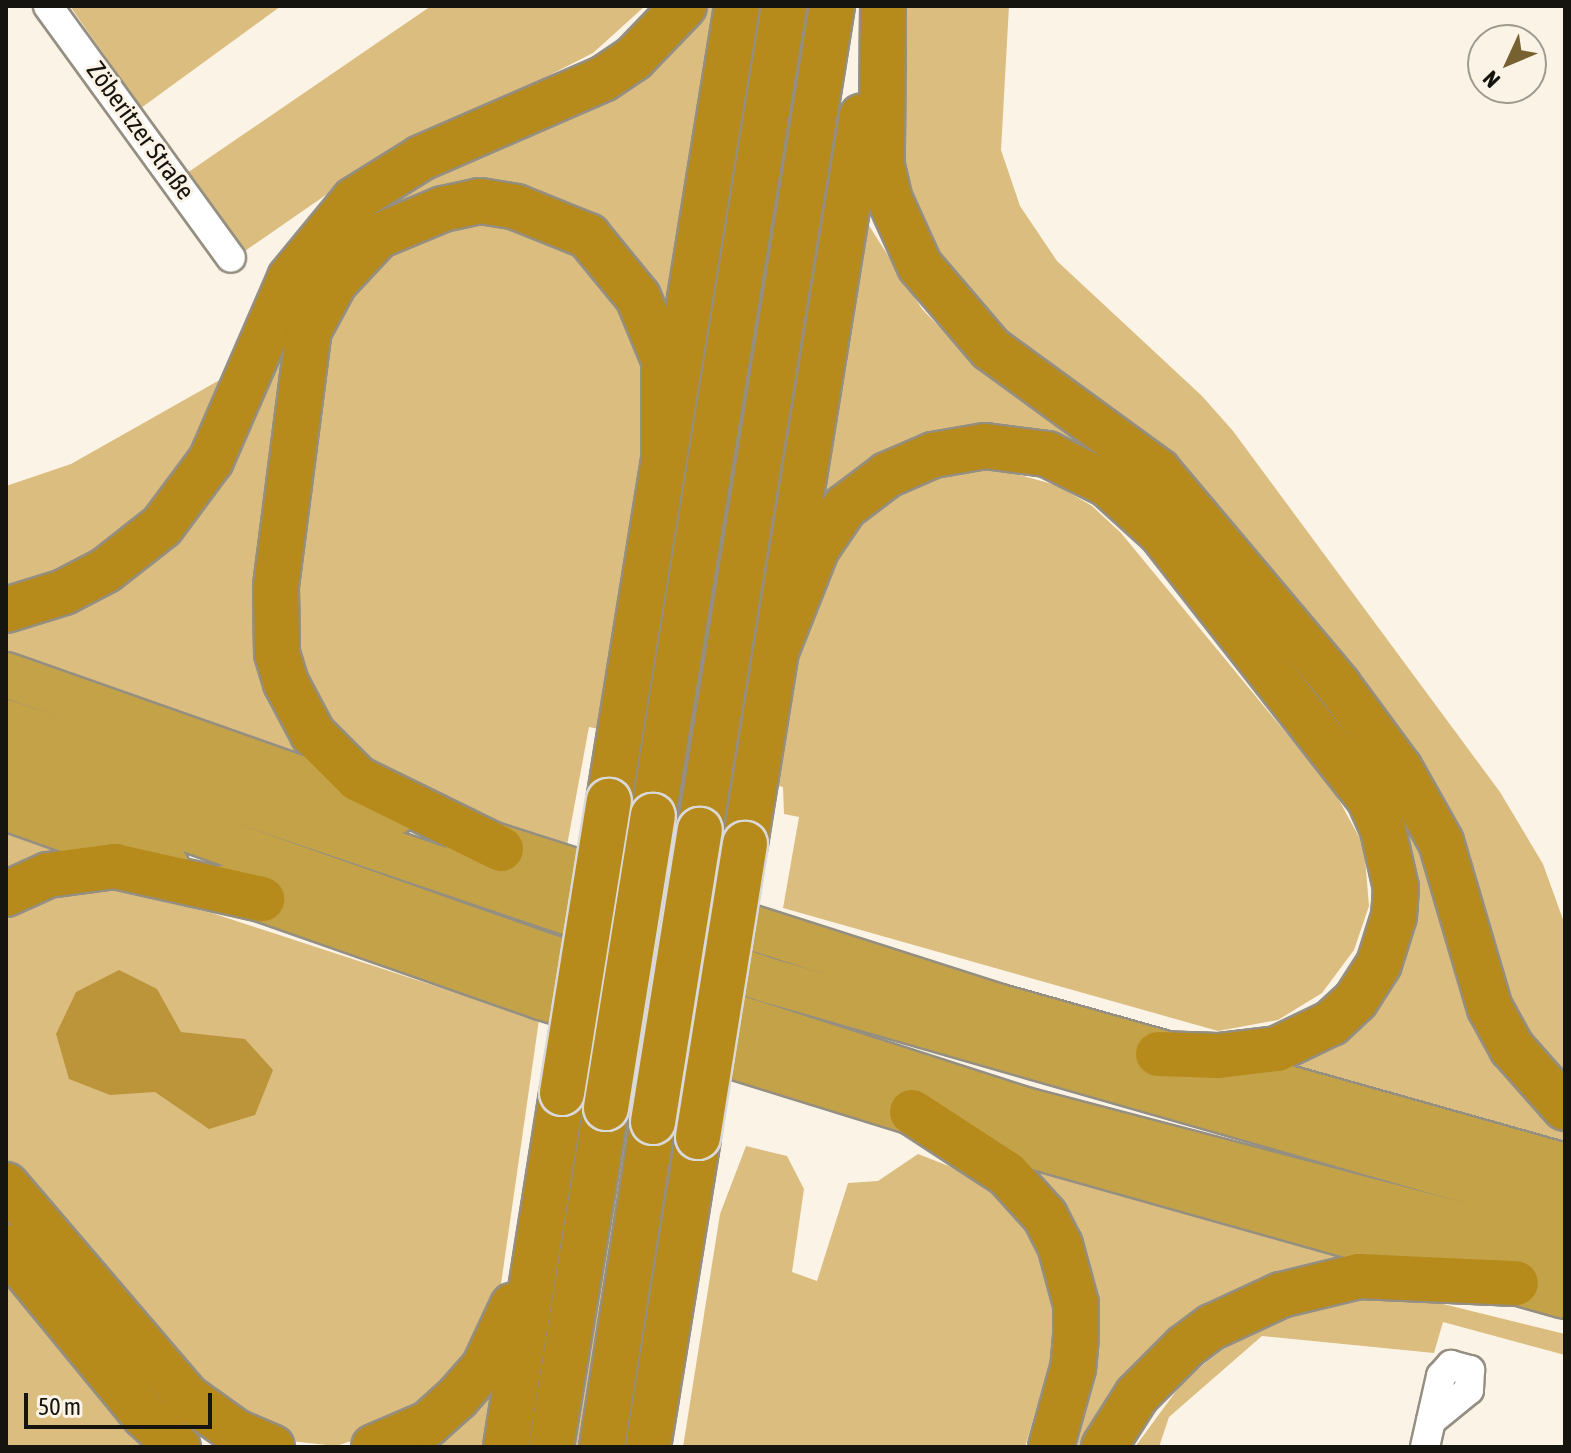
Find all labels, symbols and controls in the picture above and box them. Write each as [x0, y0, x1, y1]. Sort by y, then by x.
north arrow [1467, 24, 1547, 104]
street label: Zöberitzer Straße [79, 56, 201, 206]
text: N [1477, 66, 1505, 93]
scale bar [28, 1377, 216, 1427]
text: 50 m [38, 1393, 81, 1420]

